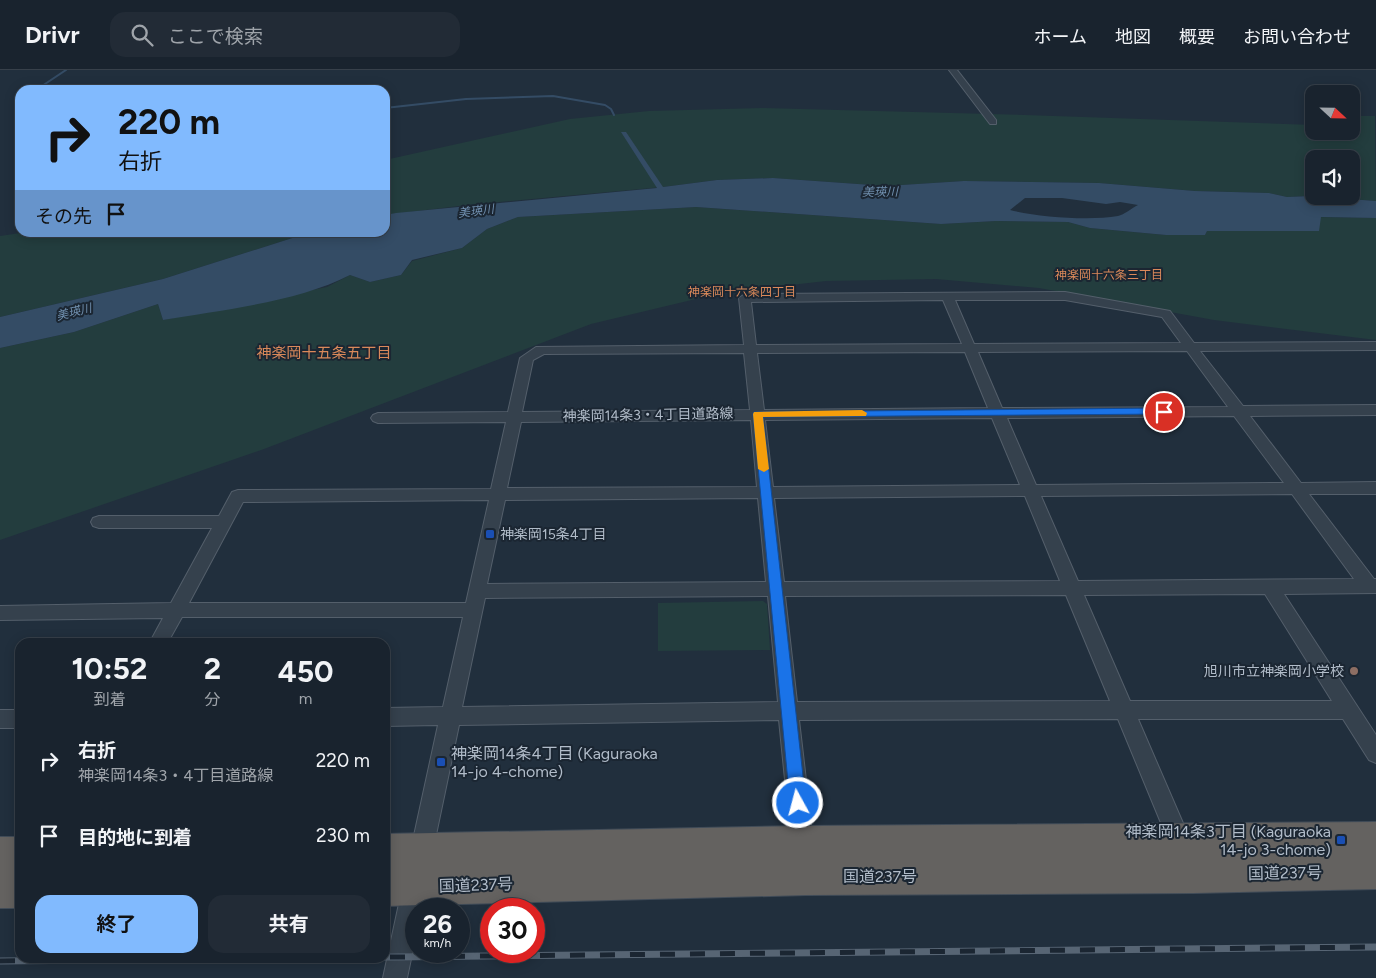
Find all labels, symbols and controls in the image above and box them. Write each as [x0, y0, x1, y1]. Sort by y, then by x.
search box [110, 12, 460, 57]
text: Drivr [25, 20, 80, 49]
icon: search [128, 21, 156, 49]
text: ここで検索 [168, 25, 263, 48]
text: ホーム [1034, 26, 1087, 48]
text: 地図 [1115, 26, 1151, 48]
text: 概要 [1179, 26, 1215, 48]
text: お問い合わせ [1243, 26, 1351, 48]
north arrow [1305, 85, 1360, 140]
map controls [1305, 85, 1360, 205]
text: 220 m [118, 101, 220, 143]
icon: right [35, 105, 100, 170]
text: 右折 [118, 148, 162, 175]
button: sound [1305, 150, 1360, 205]
water label: 美瑛川 [862, 185, 900, 199]
icon: arrive [102, 200, 130, 228]
water label: 美瑛川 [457, 202, 497, 220]
text: その先 [35, 205, 92, 228]
district label: 神楽岡十六条三丁目 [1055, 268, 1163, 282]
district label: 神楽岡十六条四丁目 [688, 285, 796, 299]
water label: 美瑛川 [55, 300, 95, 323]
district label: 神楽岡十五条五丁目 [256, 344, 392, 362]
pin [1143, 391, 1185, 433]
icon: arrive [1150, 398, 1178, 426]
street label: 神楽岡14条3・4丁目道路線 [562, 405, 734, 425]
place label: 神楽岡15条4丁目 [500, 526, 607, 543]
marker: 神楽岡15条4丁目 [484, 528, 496, 540]
text: 10:52 [71, 650, 147, 687]
text: 2 [204, 650, 221, 687]
text: 450 [278, 653, 334, 690]
place label: 旭川市立神楽岡小学校 [1204, 663, 1344, 680]
marker: 旭川市立神楽岡小学校 [1348, 665, 1360, 677]
text: m [299, 689, 312, 708]
text: 到着 [93, 690, 125, 709]
text: 分 [205, 690, 221, 709]
text: 右折 [78, 739, 116, 762]
place label: 神楽岡14条4丁目 (Kaguraoka 14-jo 4-chome) [451, 744, 658, 781]
icon: right [35, 747, 63, 775]
text: 220 m [316, 749, 370, 772]
marker: 神楽岡14条4丁目 (Kaguraoka 14-jo 4-chome) [435, 756, 447, 768]
text: 神楽岡14条3・4丁目道路線 [78, 766, 273, 785]
position arrow [771, 776, 823, 828]
icon: arrive [35, 822, 63, 850]
place label: 神楽岡14条3丁目 (Kaguraoka 14-jo 3-chome) [1125, 822, 1331, 859]
text: 230 m [316, 824, 370, 847]
text: 目的地に到着 [78, 826, 192, 849]
marker: 神楽岡14条3丁目 (Kaguraoka 14-jo 3-chome) [1335, 834, 1347, 846]
street label: 国道237号 [1248, 863, 1322, 883]
street label: 国道237号 [843, 867, 917, 886]
street label: 国道237号 [439, 874, 513, 896]
button: 終了 [35, 895, 198, 953]
button: 共有 [208, 895, 370, 953]
speed limit sign: 30 [480, 898, 545, 963]
text: 26 [423, 909, 452, 939]
text: km/h [424, 936, 451, 950]

